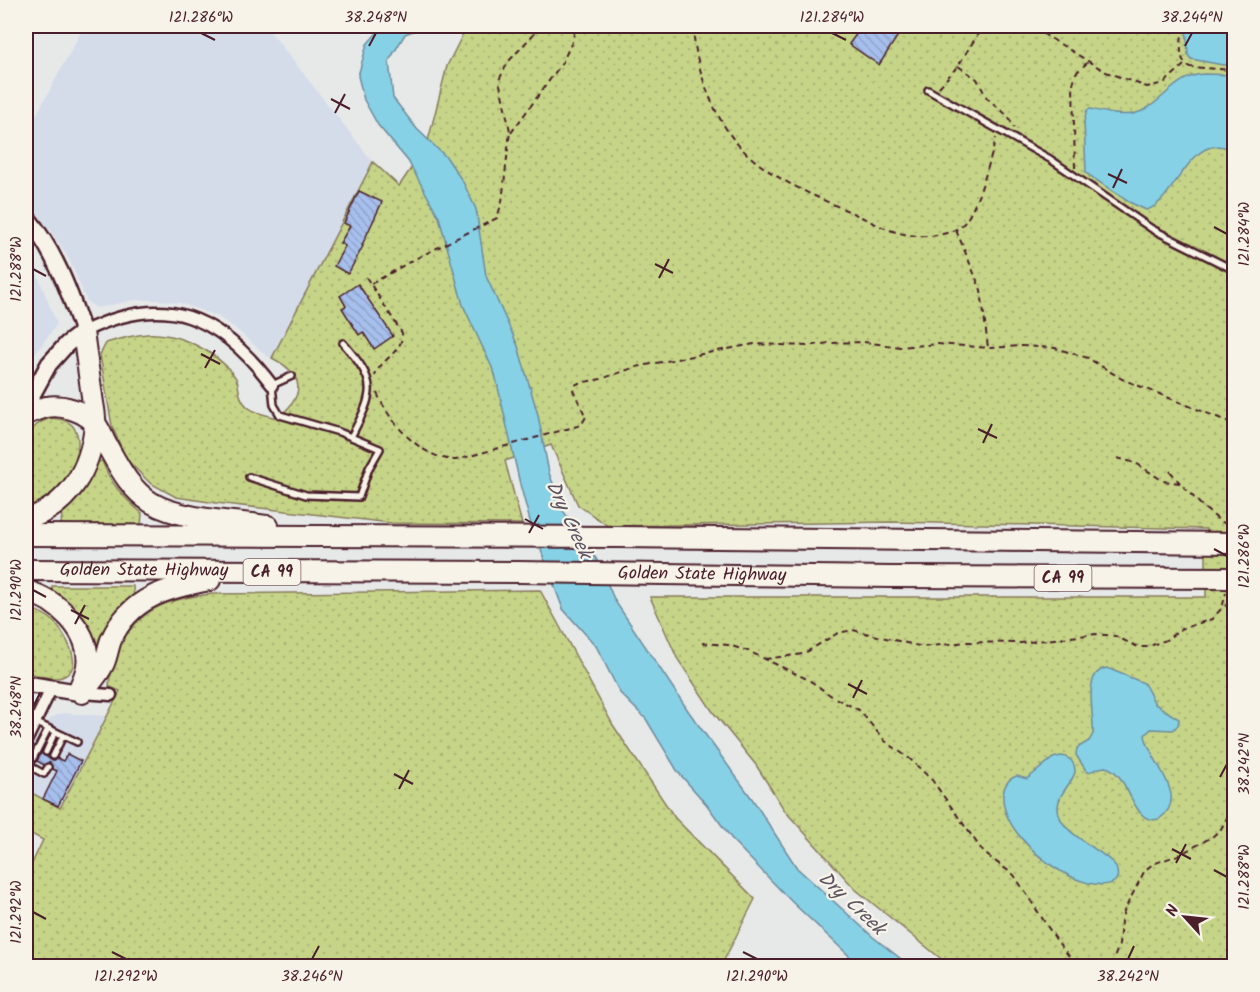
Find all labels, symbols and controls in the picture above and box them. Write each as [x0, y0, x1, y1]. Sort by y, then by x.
text: 121.286°W [169, 6, 234, 30]
text: 38.248°N [345, 6, 407, 30]
text: 121.284°W [800, 6, 865, 30]
text: 38.244°N [1161, 6, 1223, 30]
text: 121.284°W [1233, 201, 1257, 266]
text: 121.288°W [5, 236, 29, 302]
water label: Dry Creek [536, 476, 601, 567]
text: 121.286°W [1233, 523, 1257, 588]
street label: Golden State Highway [60, 556, 229, 585]
text: 121.290°W [5, 559, 29, 621]
road number: CA 99 [244, 559, 300, 585]
street label: Golden State Highway [618, 559, 787, 590]
road number: CA 99 [1034, 565, 1092, 591]
text: 38.248°N [5, 676, 29, 738]
text: 38.242°N [1233, 733, 1257, 795]
text: 121.288°W [1233, 844, 1257, 910]
water label: Dry Creek [810, 864, 894, 946]
text: 121.292°W [5, 880, 29, 944]
north arrow [1155, 887, 1215, 947]
text: N [1160, 901, 1186, 921]
text: 121.292°W [94, 965, 158, 989]
text: 38.246°N [281, 965, 343, 989]
text: 121.290°W [726, 965, 788, 989]
text: 38.242°N [1097, 965, 1159, 989]

